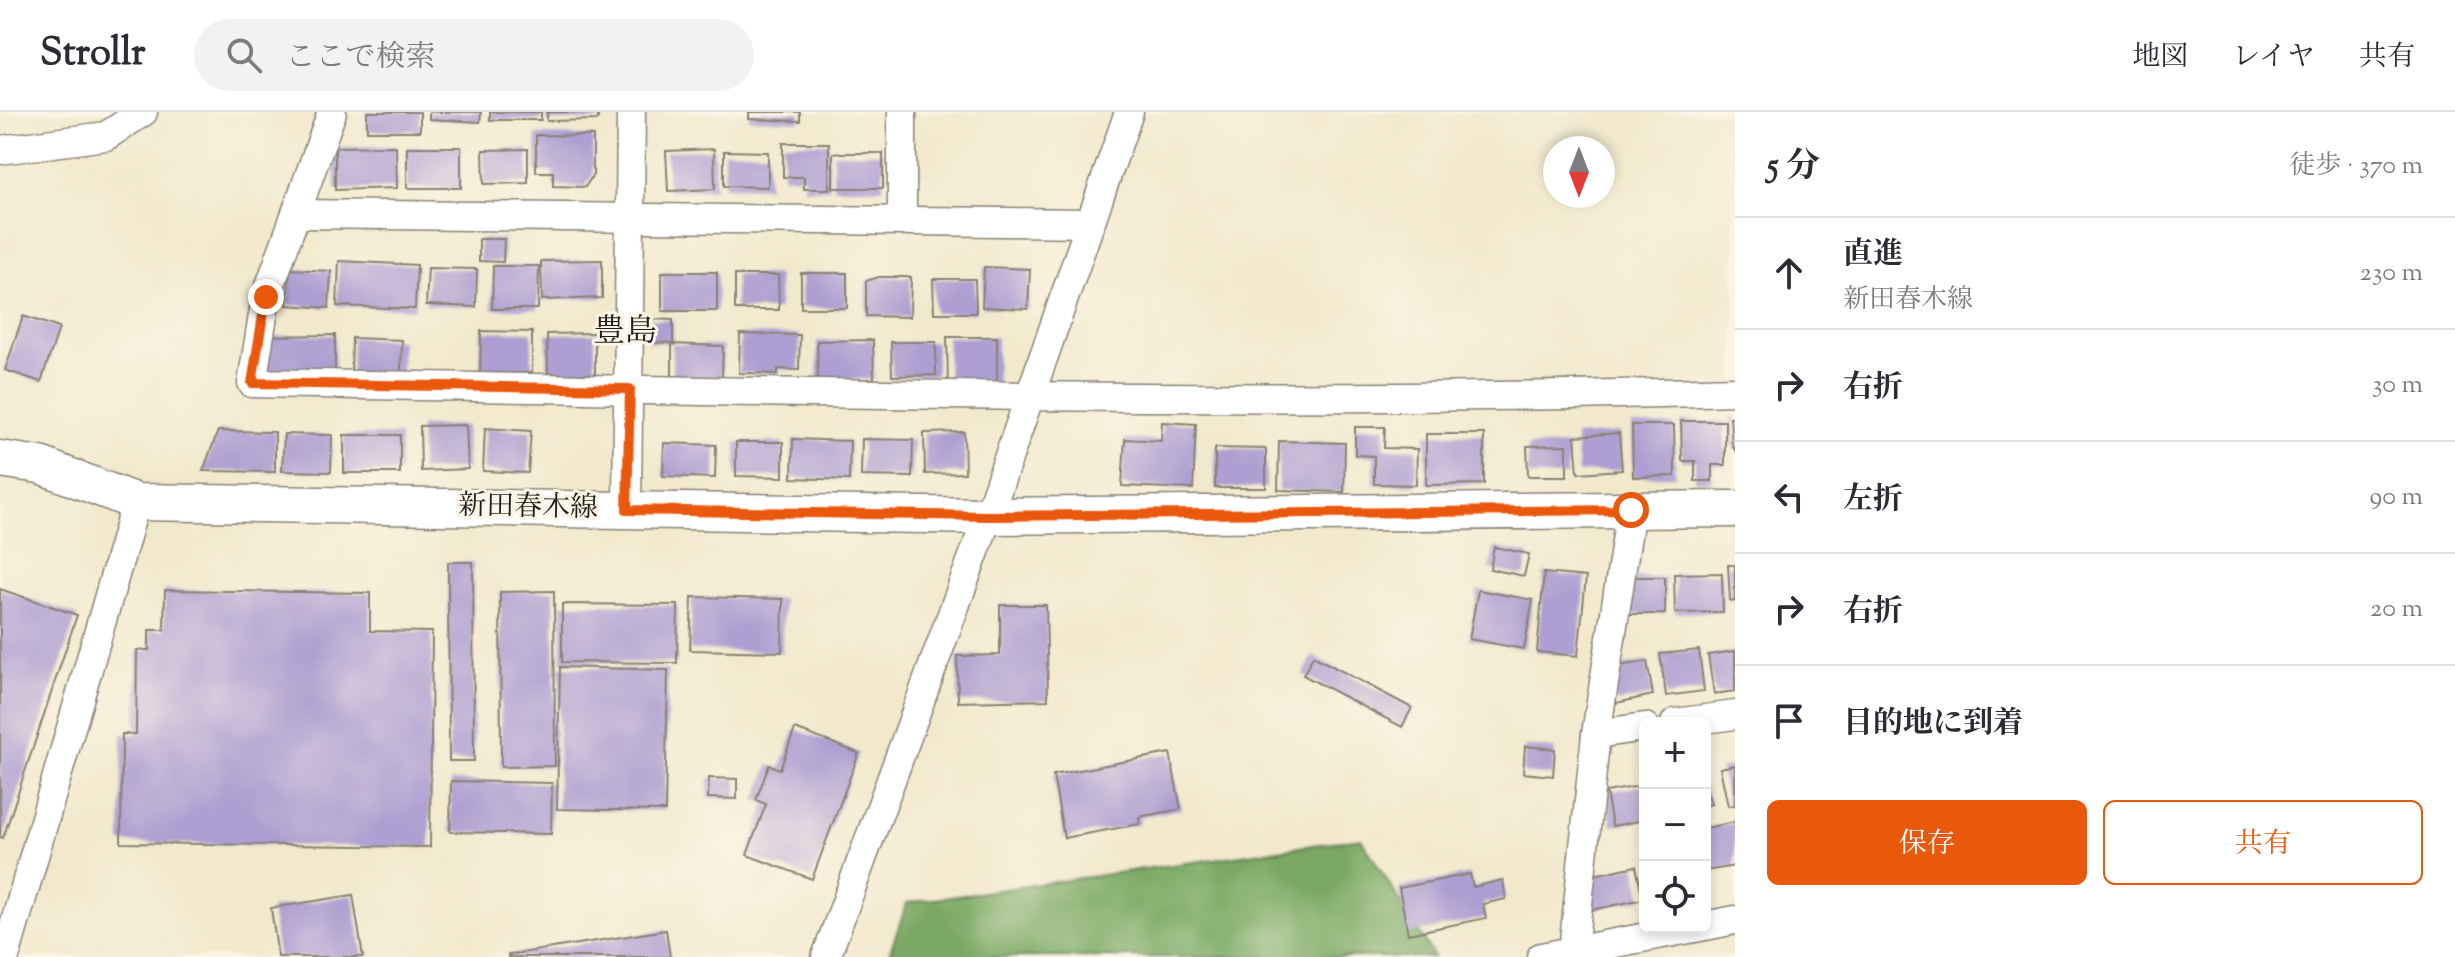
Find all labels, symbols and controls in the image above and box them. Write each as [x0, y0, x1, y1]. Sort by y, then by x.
search box [194, 19, 754, 91]
text: Strollr [40, 28, 146, 82]
icon: search [222, 33, 266, 77]
text: ここで検索 [286, 37, 436, 80]
text: 地図 [2132, 38, 2188, 78]
text: レイヤ [2232, 38, 2315, 78]
text: 共有 [2359, 38, 2415, 78]
north arrow [1543, 136, 1615, 208]
text: 5 分 [1767, 143, 1820, 192]
text: 徒歩 · 370 m [2290, 148, 2423, 185]
text: 直進 [1843, 234, 1903, 277]
icon: ahead [1767, 251, 1811, 295]
text: 230 m [2360, 255, 2423, 292]
route end [248, 279, 284, 315]
text: 新田春木線 [1843, 282, 1973, 319]
district label: 豊島 [593, 310, 657, 356]
icon: right [1767, 363, 1811, 407]
text: 右折 [1843, 367, 1903, 410]
text: 30 m [2372, 367, 2423, 404]
icon: left [1767, 475, 1811, 519]
text: 左折 [1843, 479, 1903, 522]
text: 90 m [2370, 479, 2423, 516]
street label: 新田春木線 [458, 487, 598, 529]
route start [1613, 492, 1649, 528]
icon: right [1767, 587, 1811, 631]
text: 右折 [1843, 591, 1903, 634]
text: 20 m [2370, 591, 2423, 628]
icon: arrive [1767, 699, 1811, 743]
text: 目的地に到着 [1843, 703, 2023, 746]
map controls [1639, 717, 1711, 933]
button: + [1639, 717, 1711, 789]
button: − [1639, 789, 1711, 861]
button: 保存 [1767, 800, 2087, 885]
button: 共有 [2103, 800, 2423, 885]
button: locate [1639, 861, 1711, 933]

